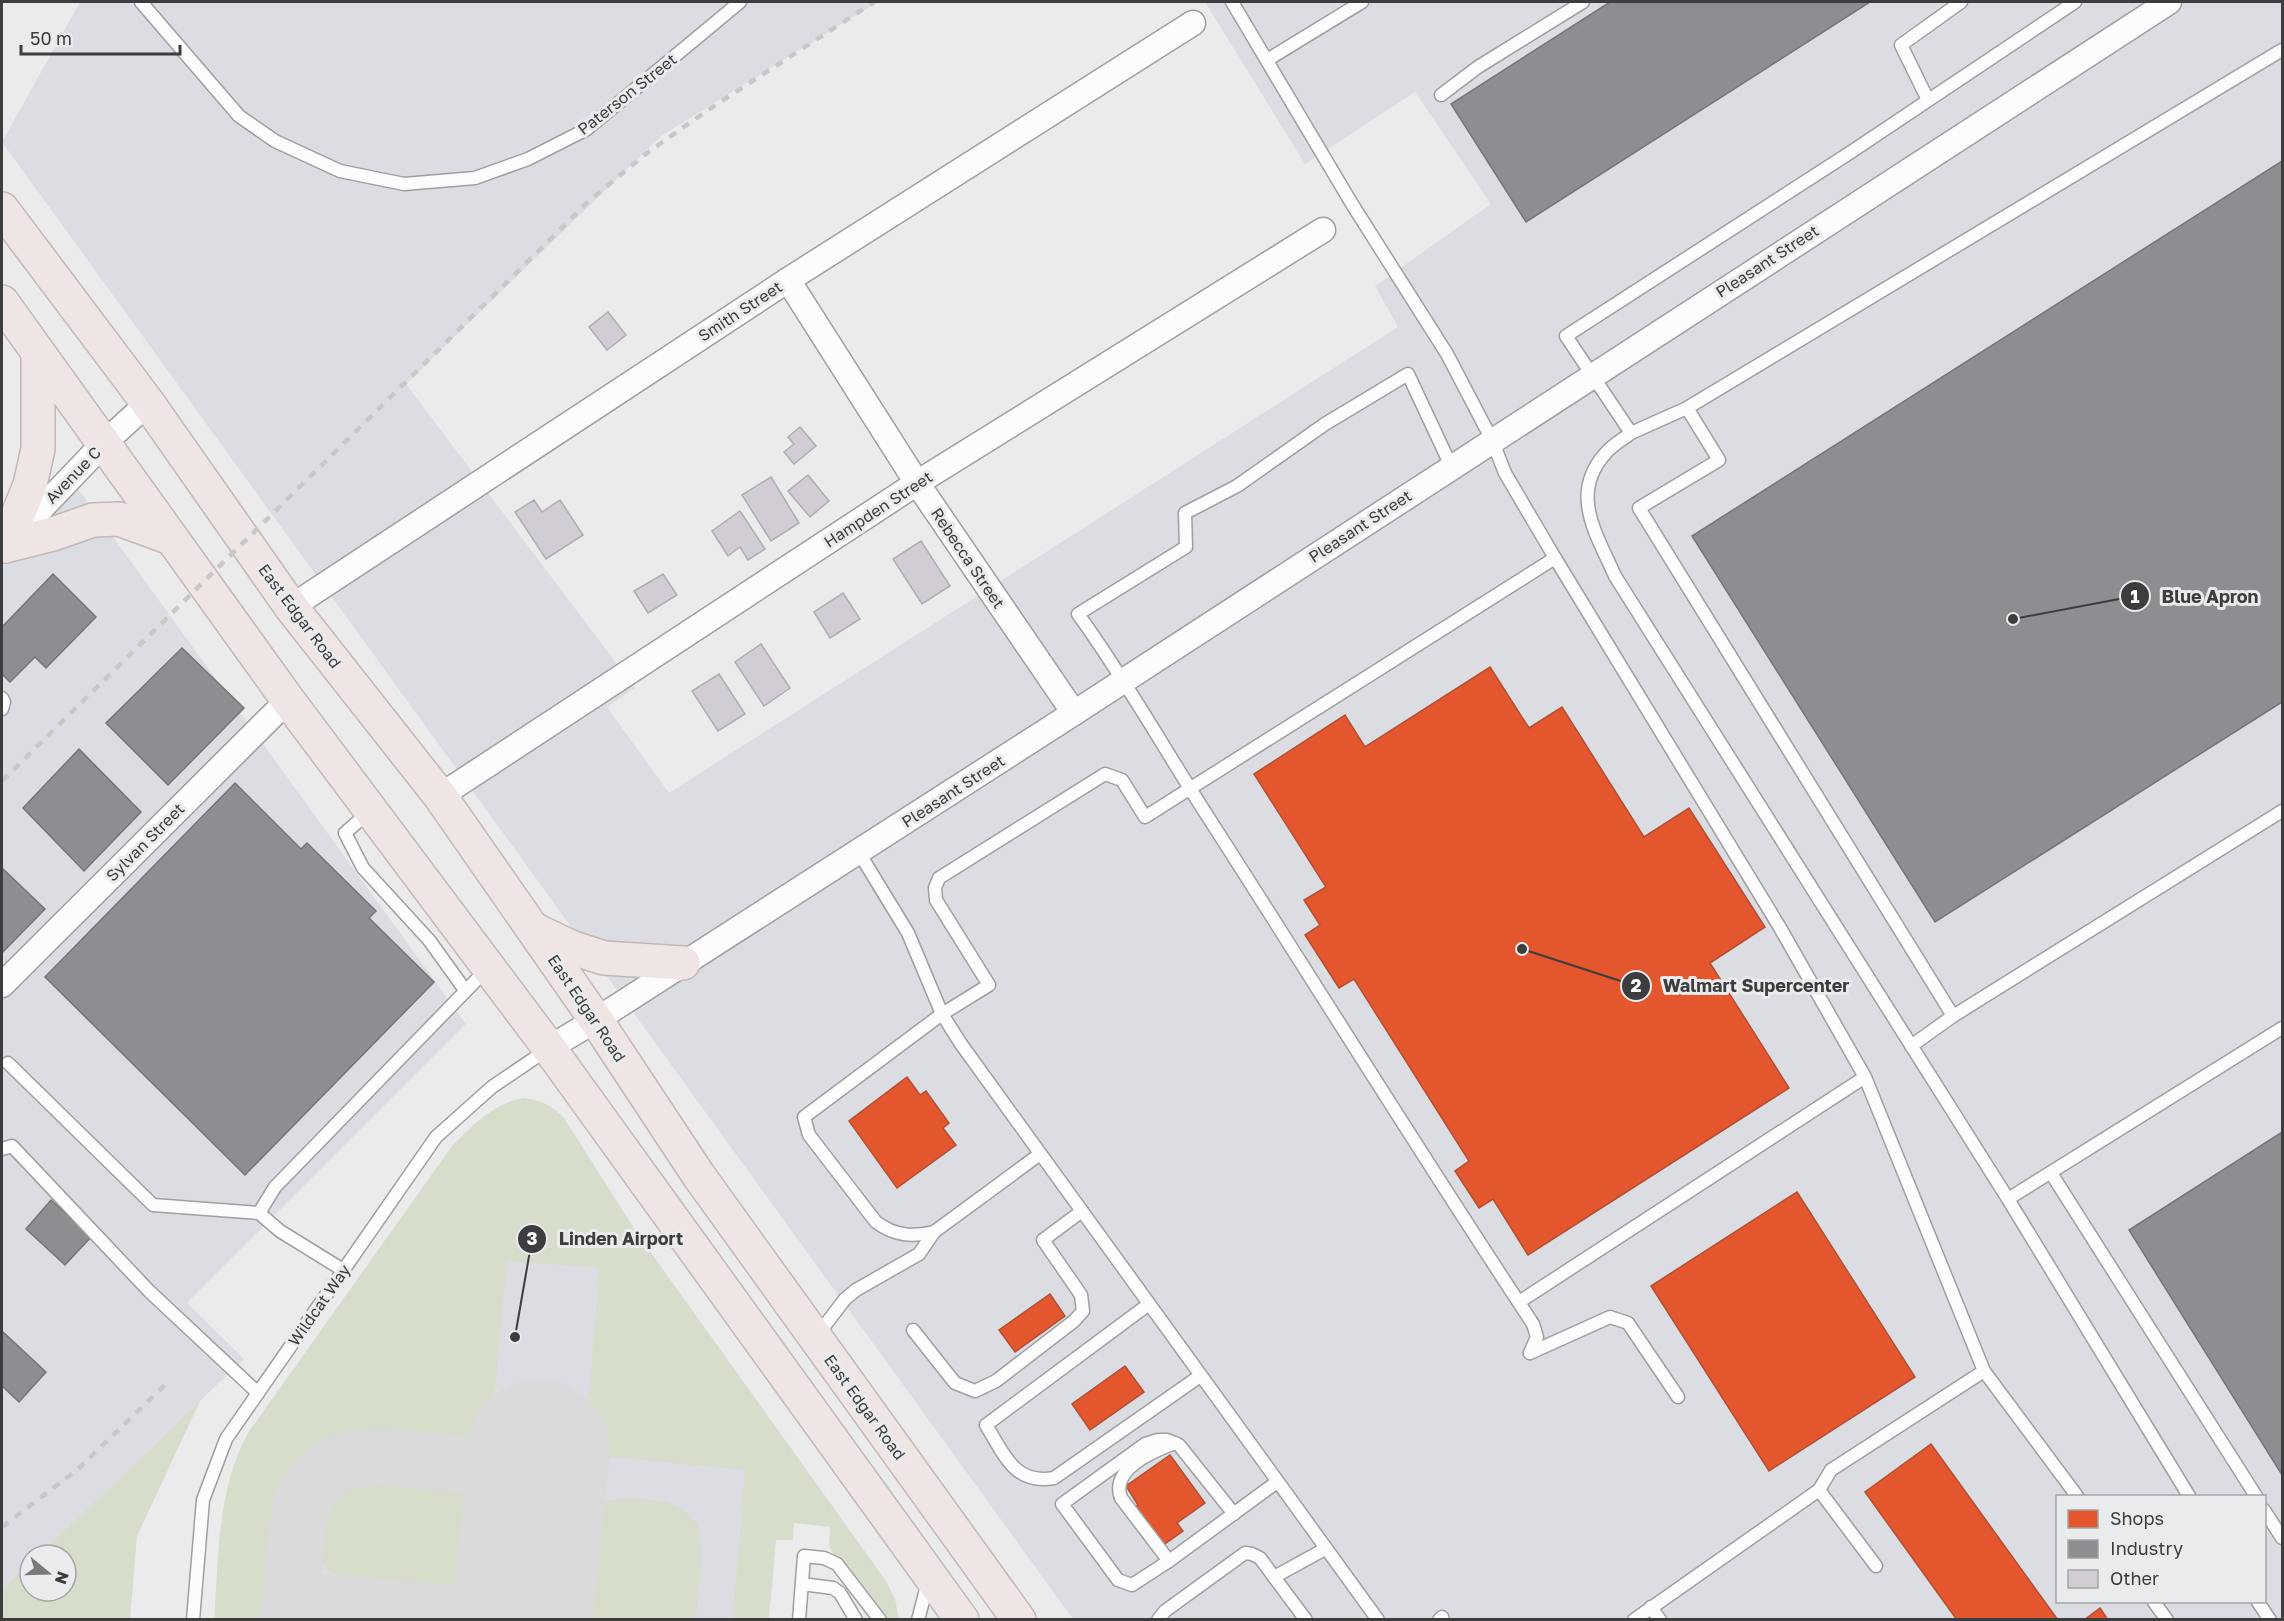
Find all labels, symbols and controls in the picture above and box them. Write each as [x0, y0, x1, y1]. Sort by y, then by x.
scale bar [21, 18, 180, 56]
text: 50 m [30, 27, 72, 49]
street label: Paterson Street [573, 49, 681, 139]
street label: Pleasant Street [1712, 220, 1822, 302]
street label: Smith Street [694, 276, 786, 346]
street label: Avenue C [41, 442, 105, 508]
street label: Hampden Street [820, 466, 936, 552]
street label: Pleasant Street [1305, 485, 1415, 567]
street label: Rebecca Street [927, 504, 1009, 612]
street label: East Edgar Road [254, 560, 346, 672]
callout: Blue Apron [2120, 578, 2270, 614]
text: 1 [2130, 585, 2140, 607]
text: Blue Apron [2162, 585, 2259, 607]
street label: Pleasant Street [898, 750, 1008, 832]
street label: Sylvan Street [102, 799, 188, 885]
street label: East Edgar Road [544, 950, 630, 1066]
callout: Walmart Supercenter [1621, 968, 1861, 1004]
text: 2 [1631, 974, 1642, 996]
text: Walmart Supercenter [1663, 974, 1849, 996]
callout: Linden Airport [517, 1221, 695, 1257]
text: 3 [527, 1227, 538, 1249]
text: Linden Airport [559, 1227, 683, 1249]
street label: Wildcat Way [284, 1260, 354, 1350]
street label: East Edgar Road [820, 1350, 910, 1464]
legend [2056, 1495, 2266, 1603]
text: Shops [2110, 1507, 2164, 1529]
text: Industry [2110, 1537, 2183, 1559]
north arrow [18, 1543, 78, 1603]
text: Other [2110, 1567, 2159, 1589]
text: N [51, 1569, 74, 1587]

